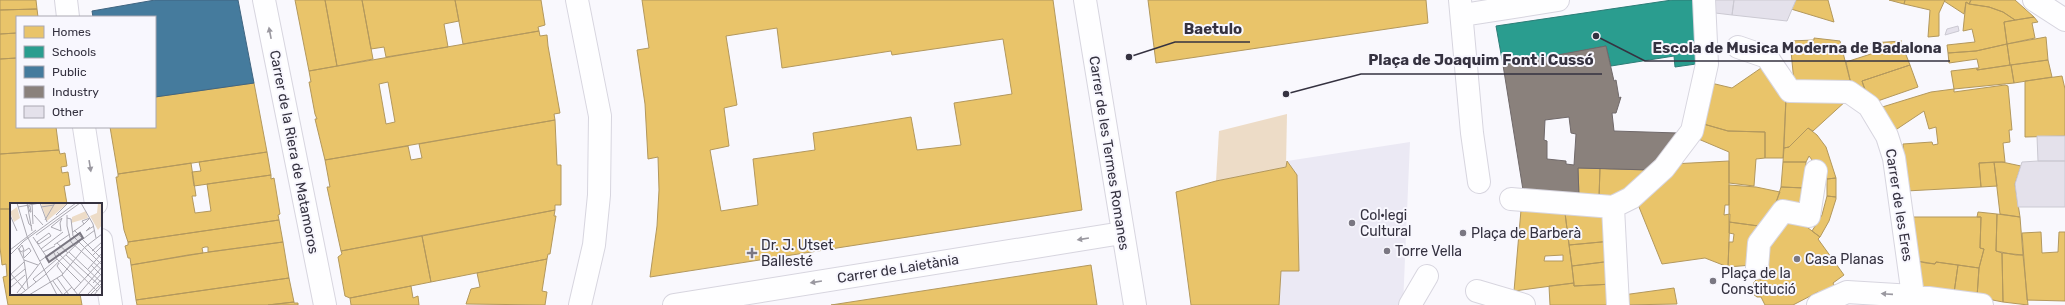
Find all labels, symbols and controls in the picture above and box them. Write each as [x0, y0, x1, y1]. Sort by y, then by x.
callout: Baetulo [1175, 15, 1250, 42]
legend [16, 16, 156, 128]
text: Baetulo [1184, 20, 1242, 38]
text: Homes [52, 25, 91, 39]
one-way arrow [267, 27, 273, 40]
callout: Escola de Musica Moderna de Badalona [1645, 34, 1950, 61]
text: Escola de Musica Moderna de Badalona [1652, 39, 1942, 57]
text: Schools [52, 45, 96, 59]
callout: Plaça de Joaquim Font i Cussó [1361, 47, 1602, 74]
street label: Carrer de la Riera de Matamoros [266, 49, 322, 255]
text: Plaça de Joaquim Font i Cussó [1368, 51, 1594, 69]
street label: Carrer de les Termes Romanes [1085, 55, 1133, 251]
text: Public [52, 65, 87, 79]
text: Industry [52, 85, 99, 99]
text: Other [52, 105, 84, 119]
street label: Carrer de les Eres [1882, 147, 1916, 263]
one-way arrow [87, 159, 93, 172]
inset map [10, 203, 102, 295]
place label: Col·legi Cultural [1360, 207, 1411, 240]
marker: Col·legi Cultural [1347, 218, 1357, 228]
place label: Plaça de Barberà [1471, 225, 1581, 242]
marker: Plaça de Barberà [1458, 228, 1468, 238]
one-way arrow [1077, 236, 1089, 242]
place label: Dr. J. Utset Ballesté [761, 237, 834, 270]
place label: Torre Vella [1395, 243, 1462, 260]
marker: Torre Vella [1382, 246, 1392, 256]
marker: Dr. J. Utset Ballesté [746, 247, 758, 259]
street label: Carrer de Laietània [836, 251, 960, 287]
place label: Casa Planas [1805, 251, 1884, 268]
marker: Casa Planas [1792, 254, 1802, 264]
place label: Plaça de la Constitució [1721, 265, 1796, 298]
marker: Plaça de la Constitució [1708, 276, 1718, 286]
one-way arrow [810, 279, 823, 285]
one-way arrow [1881, 291, 1893, 298]

